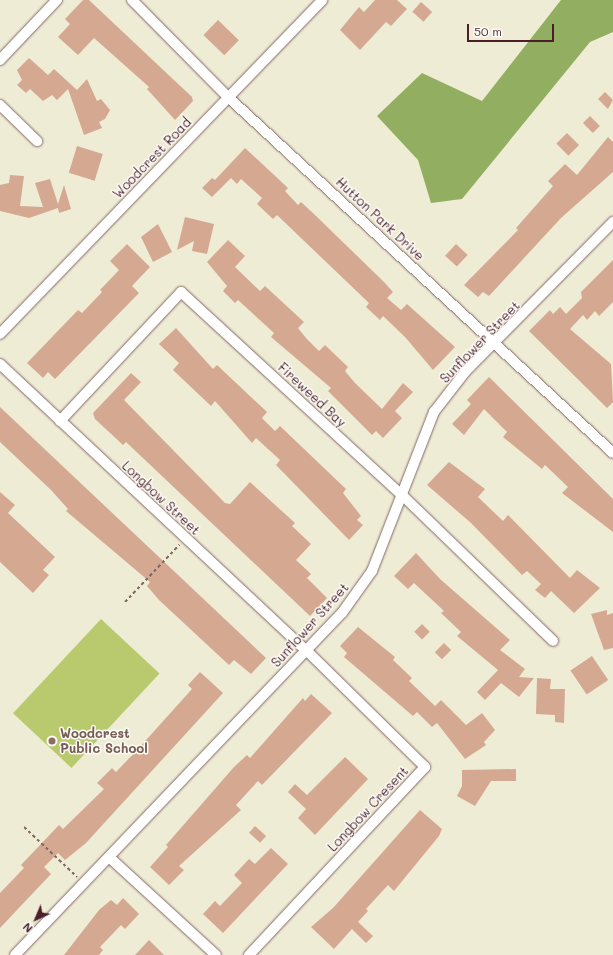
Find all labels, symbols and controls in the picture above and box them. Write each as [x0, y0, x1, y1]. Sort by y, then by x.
scale bar [469, 16, 556, 42]
text: 50 m [474, 23, 502, 39]
street label: Woodcrest Road [110, 115, 194, 201]
street label: Hutton Park Drive [333, 174, 427, 264]
street label: Sunflower Street [437, 298, 523, 386]
street label: Fireweed Bay [275, 360, 349, 430]
street label: Longbow Street [119, 458, 203, 538]
street label: Sunflower Street [268, 580, 352, 670]
place label: Woodcrest Public School [60, 726, 148, 757]
marker: Woodcrest Public School [47, 736, 57, 746]
street label: Longbow Cresent [325, 763, 411, 855]
north arrow [16, 899, 56, 939]
text: N [19, 920, 36, 936]

